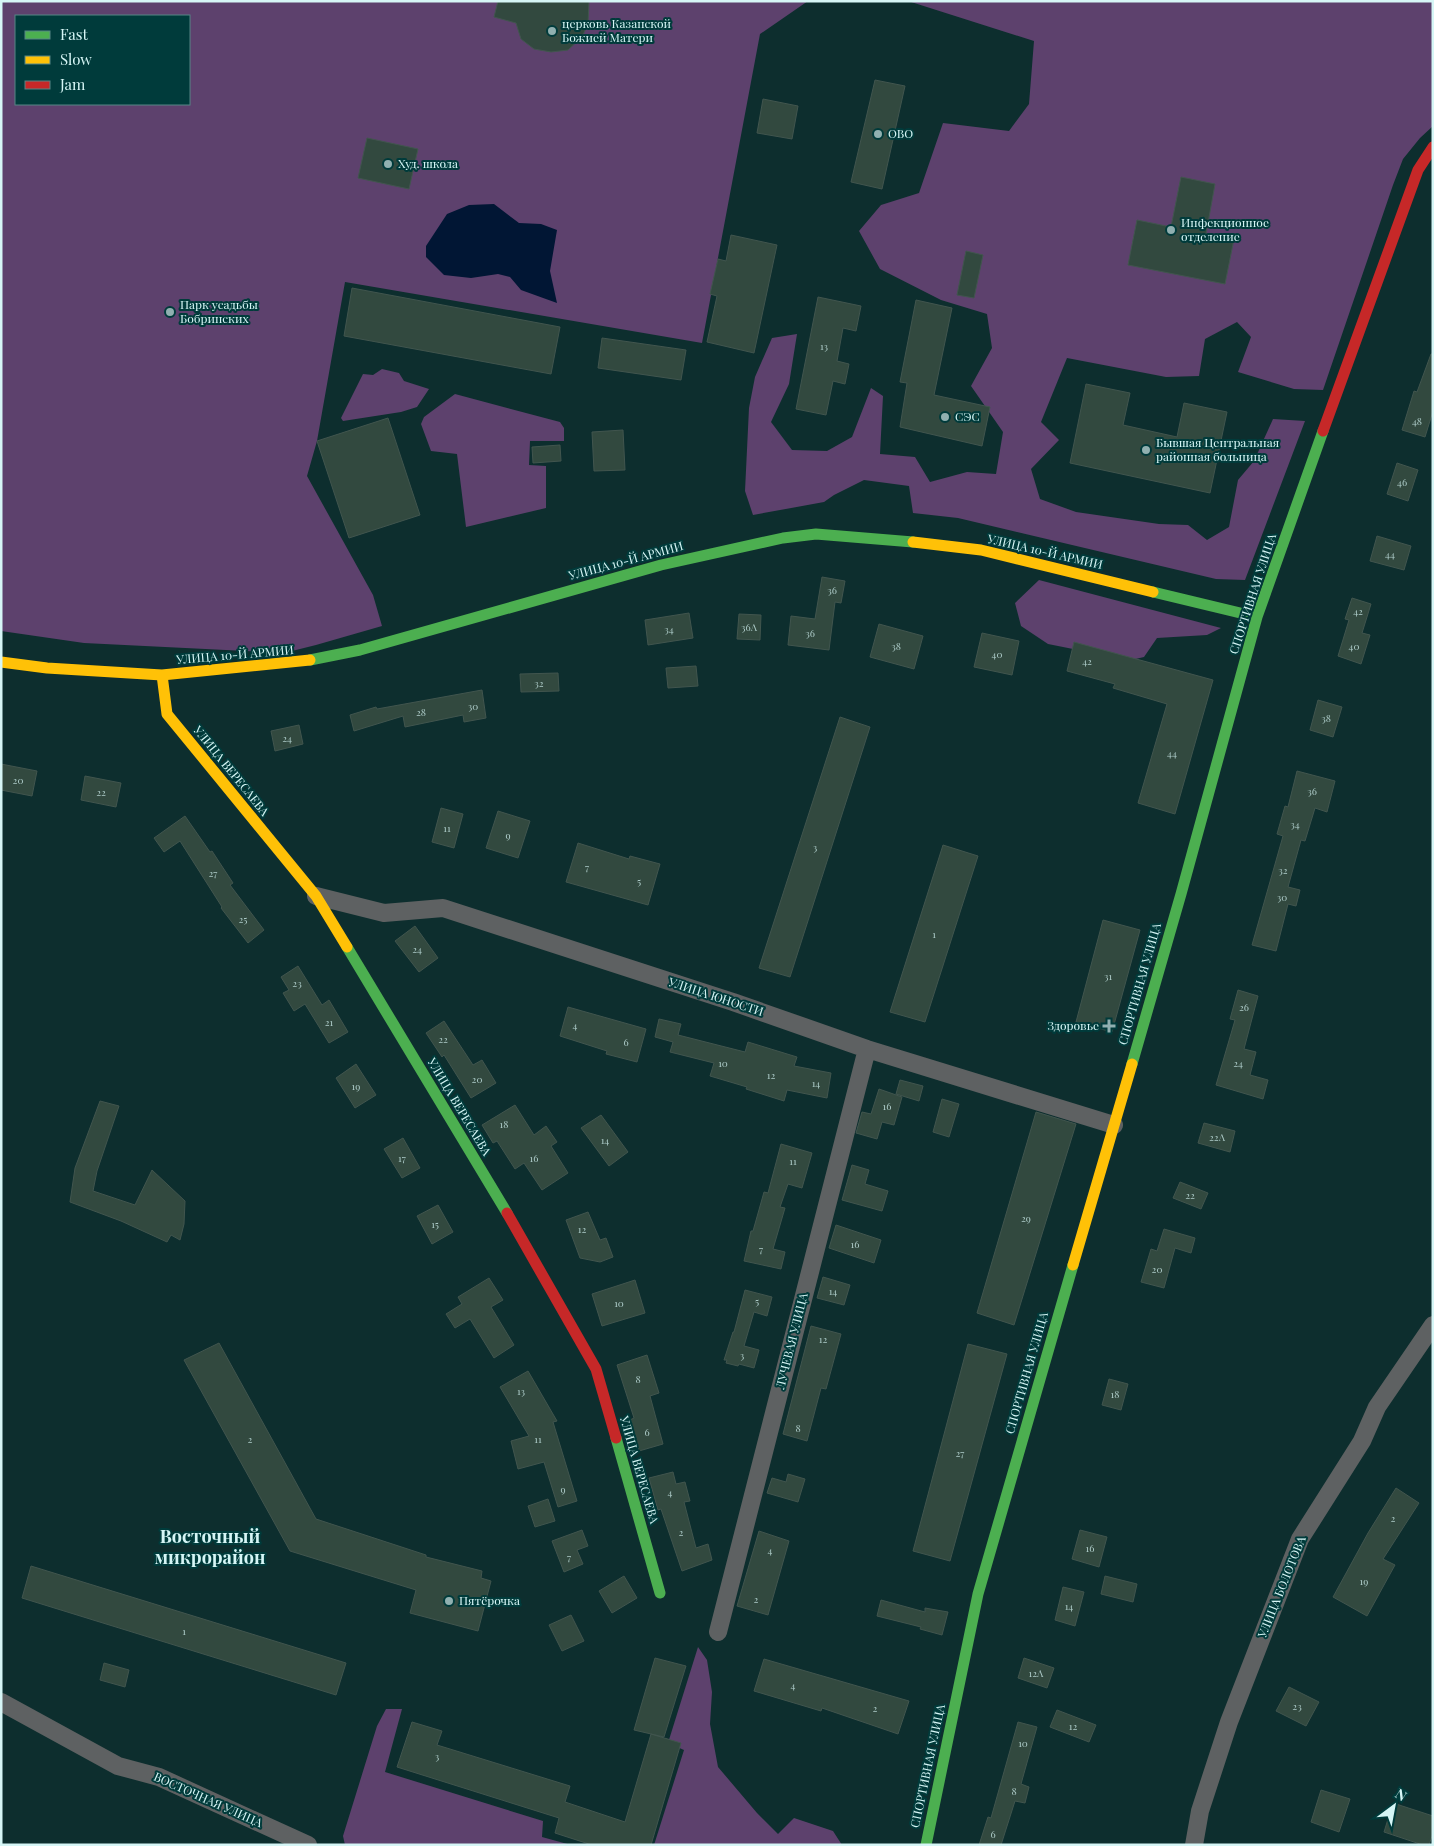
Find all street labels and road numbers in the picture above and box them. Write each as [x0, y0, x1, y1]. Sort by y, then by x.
street label: УЛИЦА 10-Й АРМИИ [985, 530, 1104, 572]
street label: СПОРТИВНАЯ УЛИЦА [1225, 531, 1279, 656]
street label: УЛИЦА 10-Й АРМИИ [566, 537, 685, 583]
street label: УЛИЦА 10-Й АРМИИ [175, 641, 294, 667]
street label: УЛИЦА ВЕРЕСАЕВА [190, 721, 273, 819]
street label: СПОРТИВНАЯ УЛИЦА [1114, 921, 1164, 1046]
street label: УЛИЦА ЮНОСТИ [666, 973, 766, 1019]
street label: УЛИЦА ВЕРЕСАЕВА [424, 1054, 496, 1159]
street label: ЛУЧЕВАЯ УЛИЦА [771, 1291, 811, 1391]
street label: СПОРТИВНАЯ УЛИЦА [1001, 1310, 1051, 1435]
street label: УЛИЦА ВЕРЕСАЕВА [617, 1413, 663, 1526]
street label: УЛИЦА БОЛОТОВА [1253, 1533, 1309, 1641]
street label: СПОРТИВНАЯ УЛИЦА [906, 1702, 948, 1829]
street label: ВОСТОЧНАЯ УЛИЦА [151, 1768, 266, 1830]

